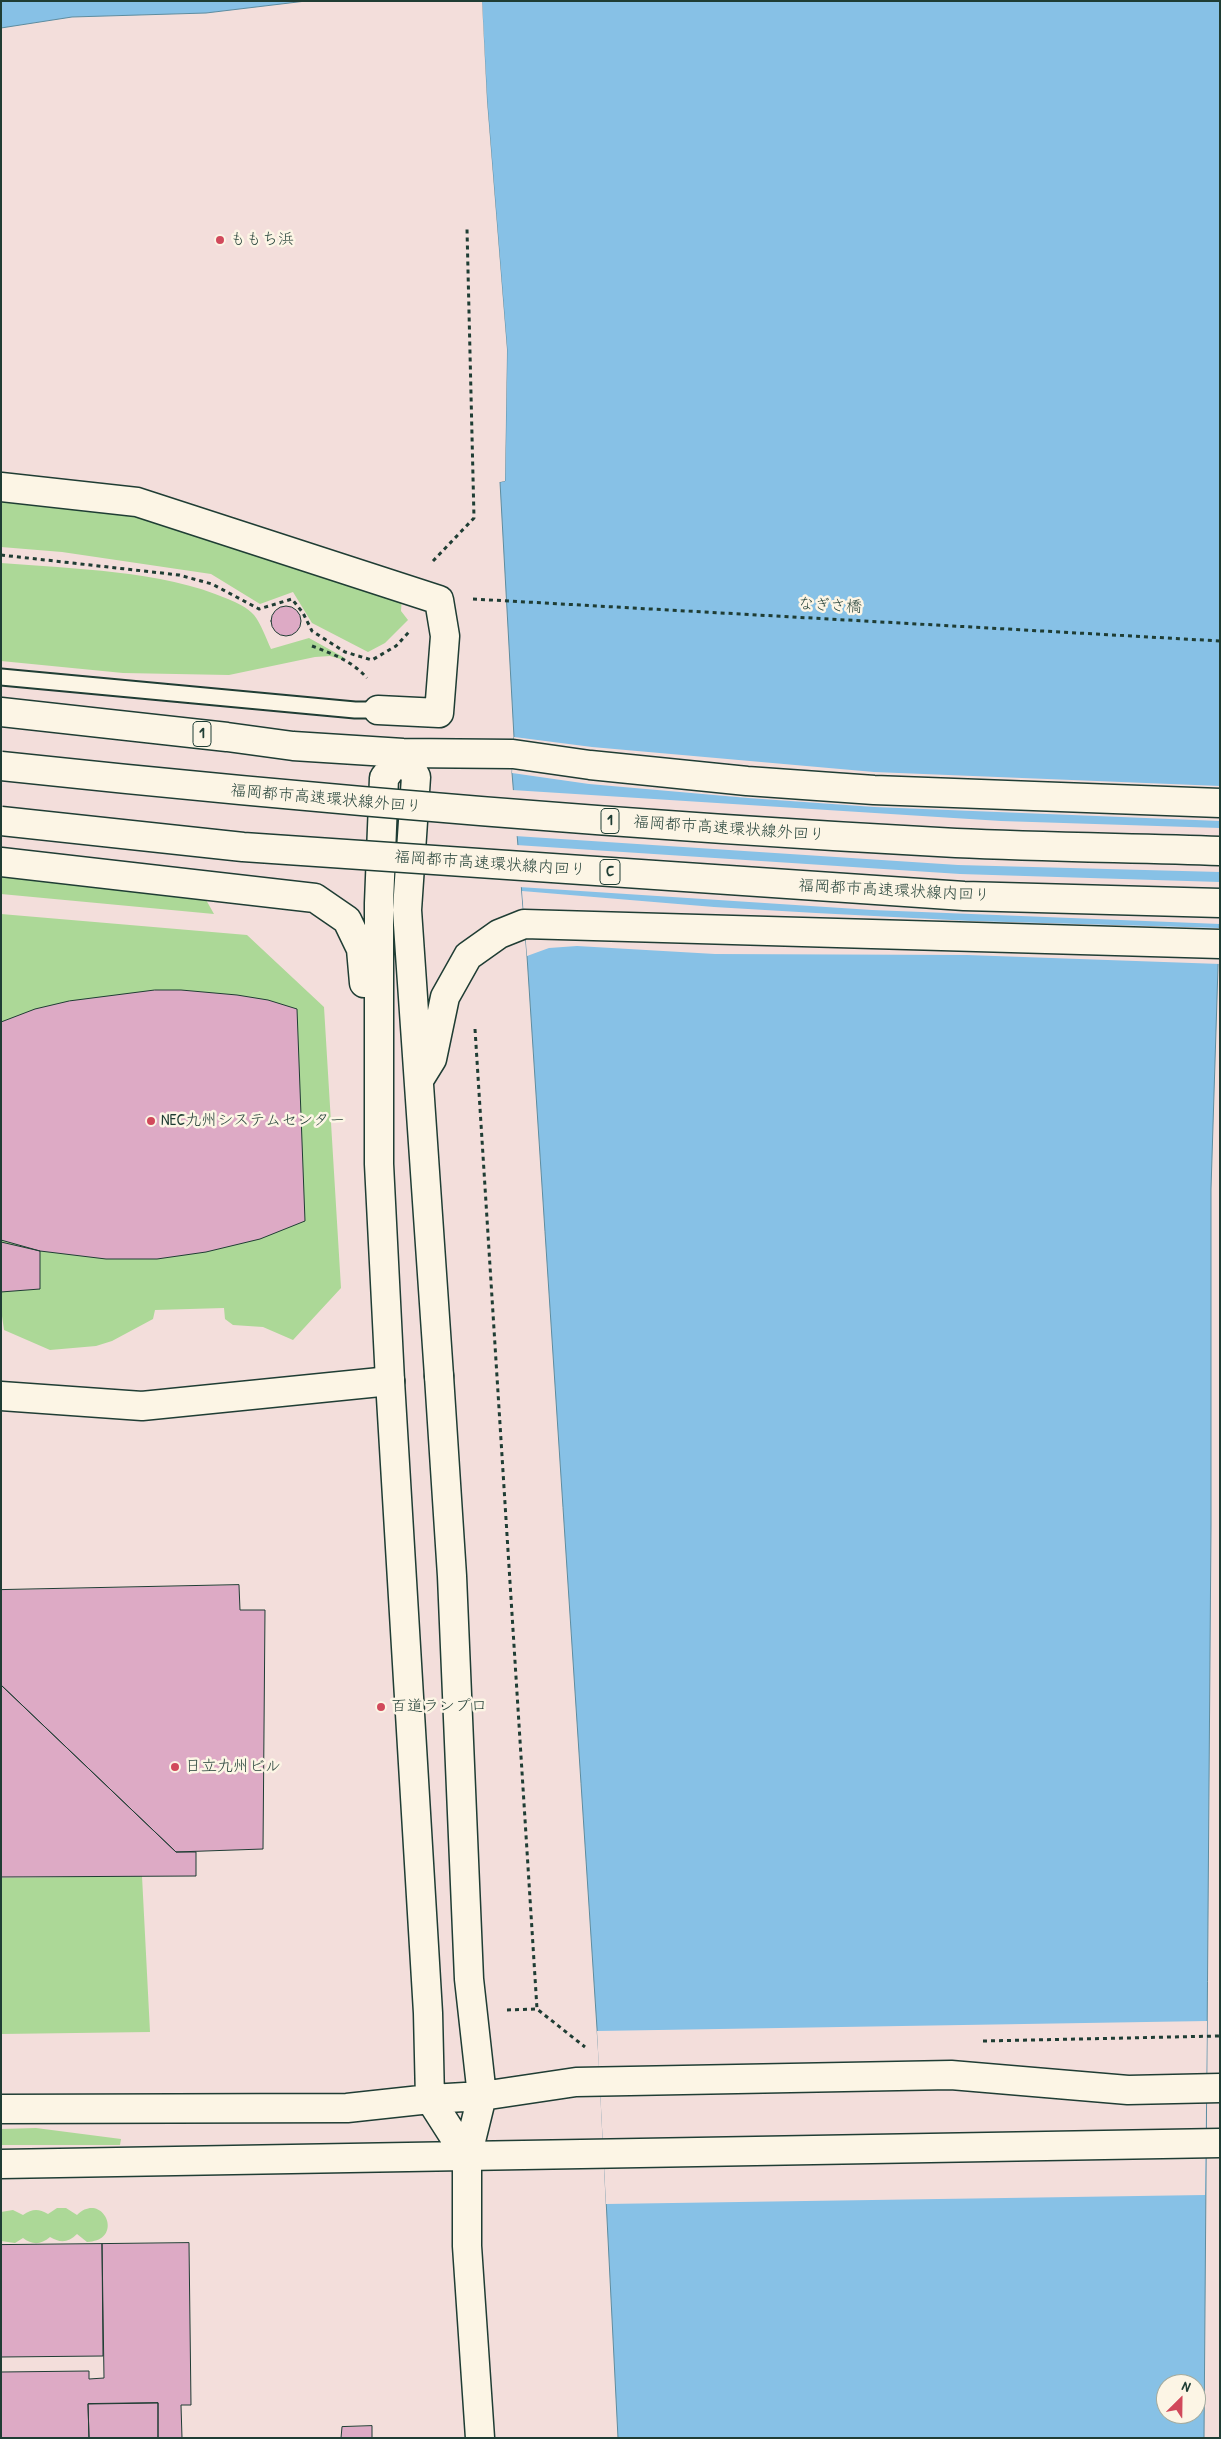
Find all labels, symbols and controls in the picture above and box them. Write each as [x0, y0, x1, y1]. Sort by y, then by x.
place label: ももち浜 [230, 230, 294, 250]
marker: ももち浜 [214, 234, 226, 246]
street label: なぎさ橋 [798, 595, 862, 617]
road number: 1 [193, 722, 211, 746]
street label: 福岡都市高速環状線外回り [230, 781, 422, 817]
road number: 1 [601, 808, 619, 834]
street label: 福岡都市高速環状線外回り [633, 813, 825, 845]
street label: 福岡都市高速環状線内回り [394, 848, 586, 880]
road number: C [600, 860, 620, 884]
street label: 福岡都市高速環状線内回り [798, 876, 990, 906]
place label: NEC九州システムセンター [161, 1111, 345, 1131]
marker: NEC九州システムセンター [145, 1115, 157, 1127]
place label: 百道ランプ口 [391, 1697, 487, 1717]
marker: 百道ランプ口 [375, 1701, 387, 1713]
place label: 日立九州ビル [185, 1757, 281, 1777]
marker: 日立九州ビル [169, 1761, 181, 1773]
north arrow [1156, 2374, 1206, 2424]
text: N [1180, 2375, 1194, 2396]

